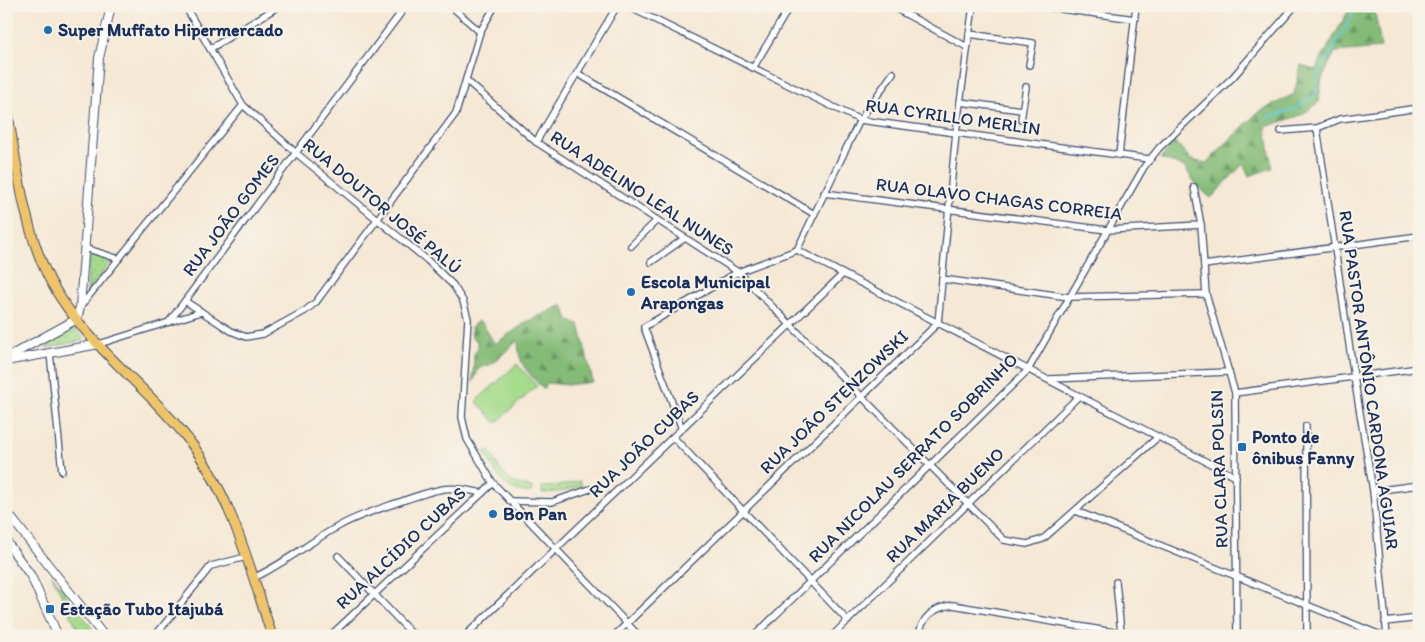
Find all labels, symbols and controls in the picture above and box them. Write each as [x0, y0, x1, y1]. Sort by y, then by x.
place label: Super Muffato Hipermercado [58, 19, 283, 41]
marker: Super Muffato Hipermercado [42, 24, 54, 36]
street label: RUA CYRILLO MERLIN [864, 94, 1042, 140]
street label: RUA ADELINO LEAL NUNES [546, 125, 738, 261]
street label: RUA DOUTOR JOSÉ PALÚ [298, 133, 466, 279]
street label: RUA JOÃO GOMES [178, 149, 284, 281]
street label: RUA OLAVO CHAGAS CORREIA [875, 173, 1124, 225]
street label: RUA PASTOR ANTÔNIO CARDONA AGUIAR [1334, 209, 1404, 551]
place label: Escola Municipal Arapongas [640, 271, 771, 314]
marker: Escola Municipal Arapongas [625, 286, 637, 298]
street label: RUA JOÃO STENZOWSKI [755, 325, 913, 479]
street label: RUA NICOLAU SERRATO SOBRINHO [804, 349, 1022, 567]
street label: RUA JOÃO CUBAS [584, 386, 704, 502]
street label: RUA CLARA POLSIN [1205, 389, 1233, 549]
place label: Ponto de ônibus Fanny [1252, 426, 1355, 469]
marker: Ponto de ônibus Fanny [1236, 441, 1248, 453]
street label: RUA MARIA BUENO [881, 443, 1009, 567]
street label: RUA ALCÍDIO CUBAS [331, 482, 471, 614]
place label: Bon Pan [503, 503, 567, 525]
marker: Bon Pan [487, 508, 499, 520]
place label: Estação Tubo Itajubá [60, 598, 224, 620]
marker: Estação Tubo Itajubá [44, 603, 56, 615]

